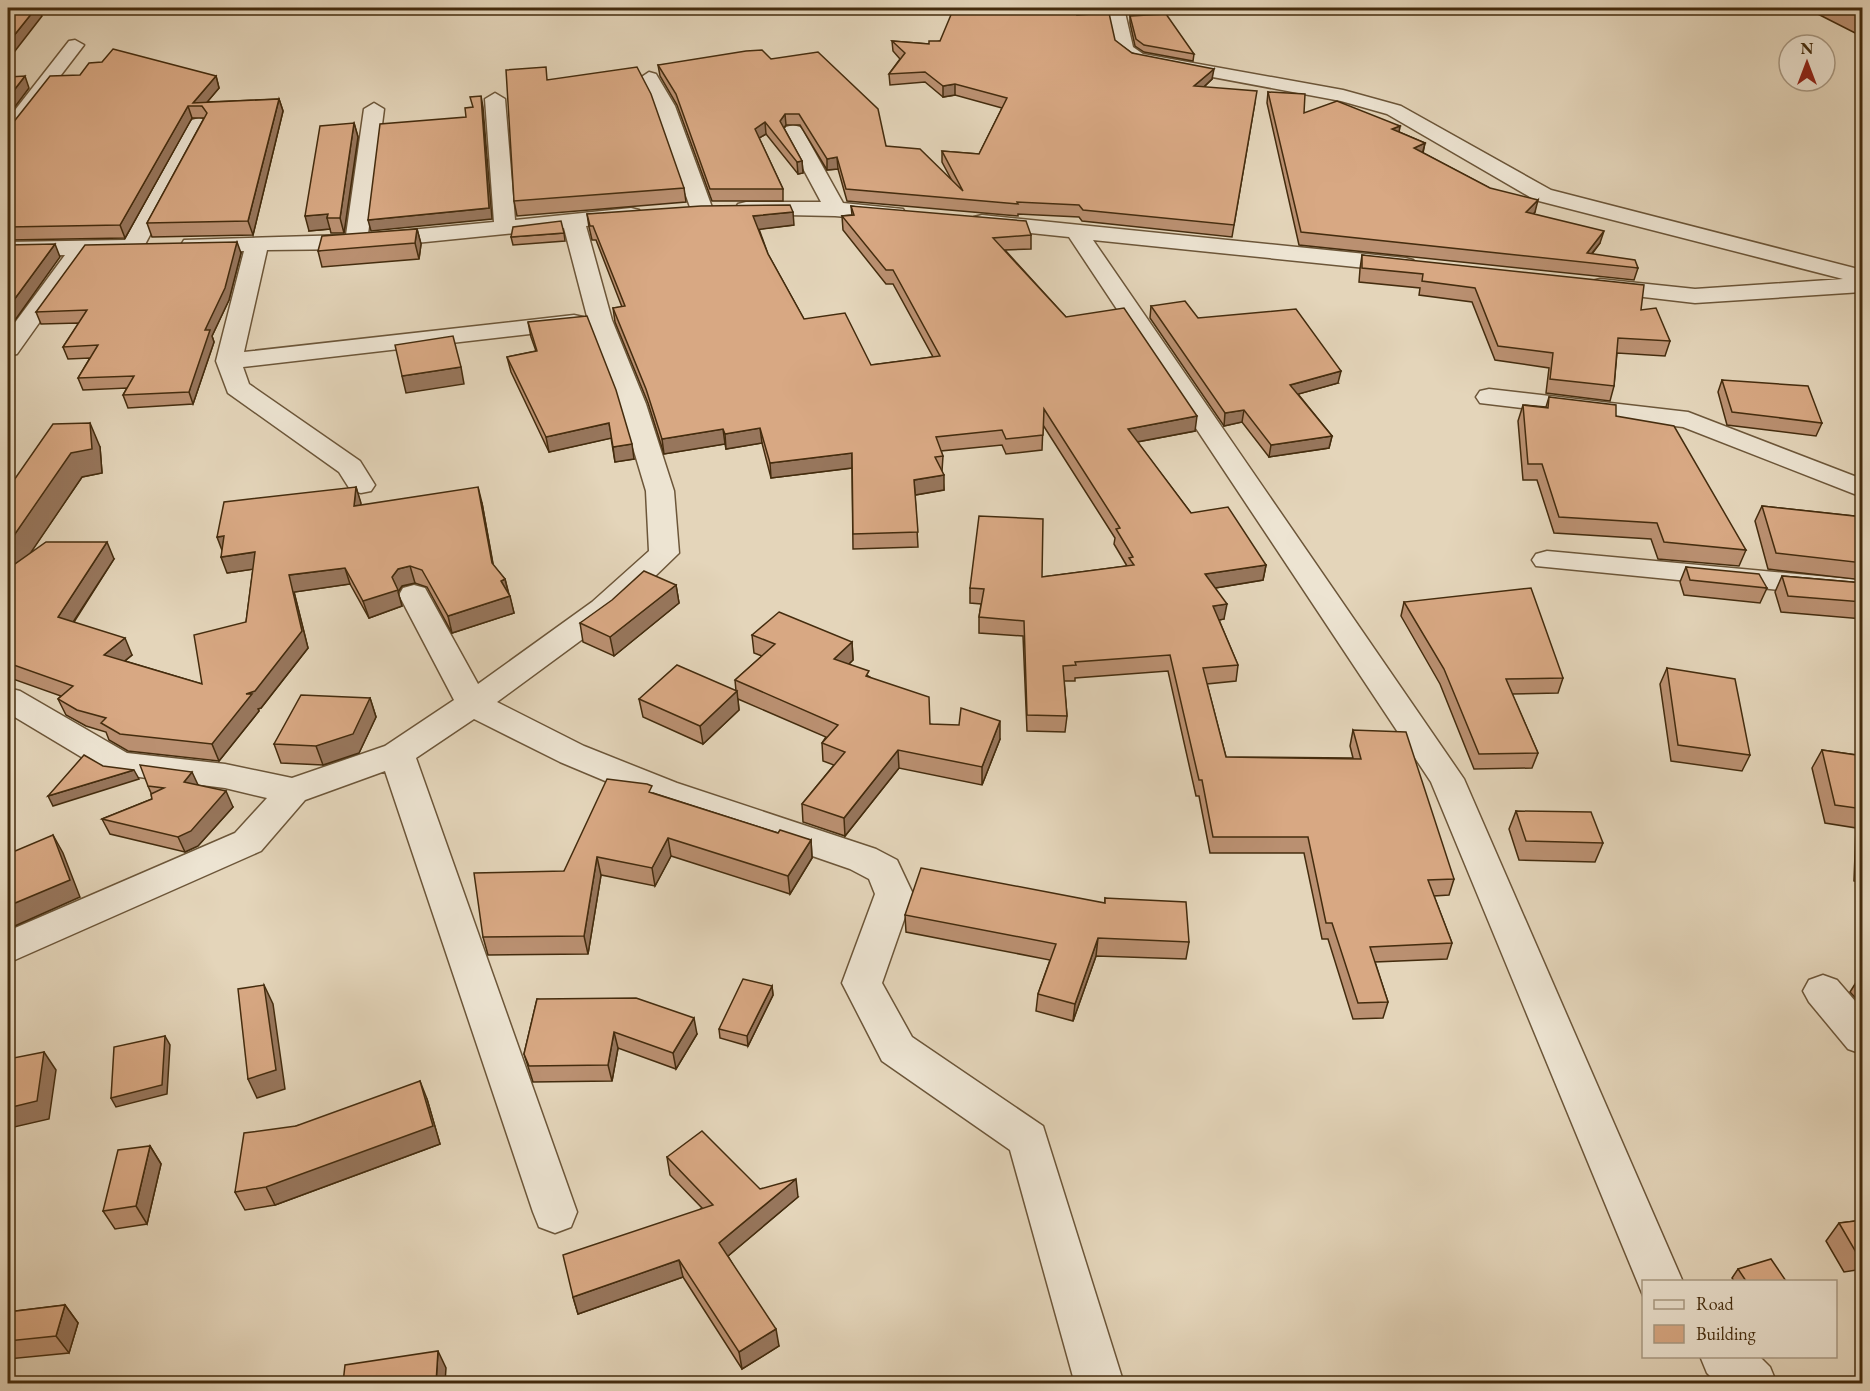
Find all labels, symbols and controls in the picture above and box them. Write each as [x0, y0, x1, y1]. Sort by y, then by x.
north arrow [1777, 33, 1837, 93]
text: N [1801, 38, 1814, 59]
legend [1642, 1280, 1837, 1358]
text: Road [1696, 1292, 1735, 1315]
text: Building [1696, 1322, 1756, 1345]

